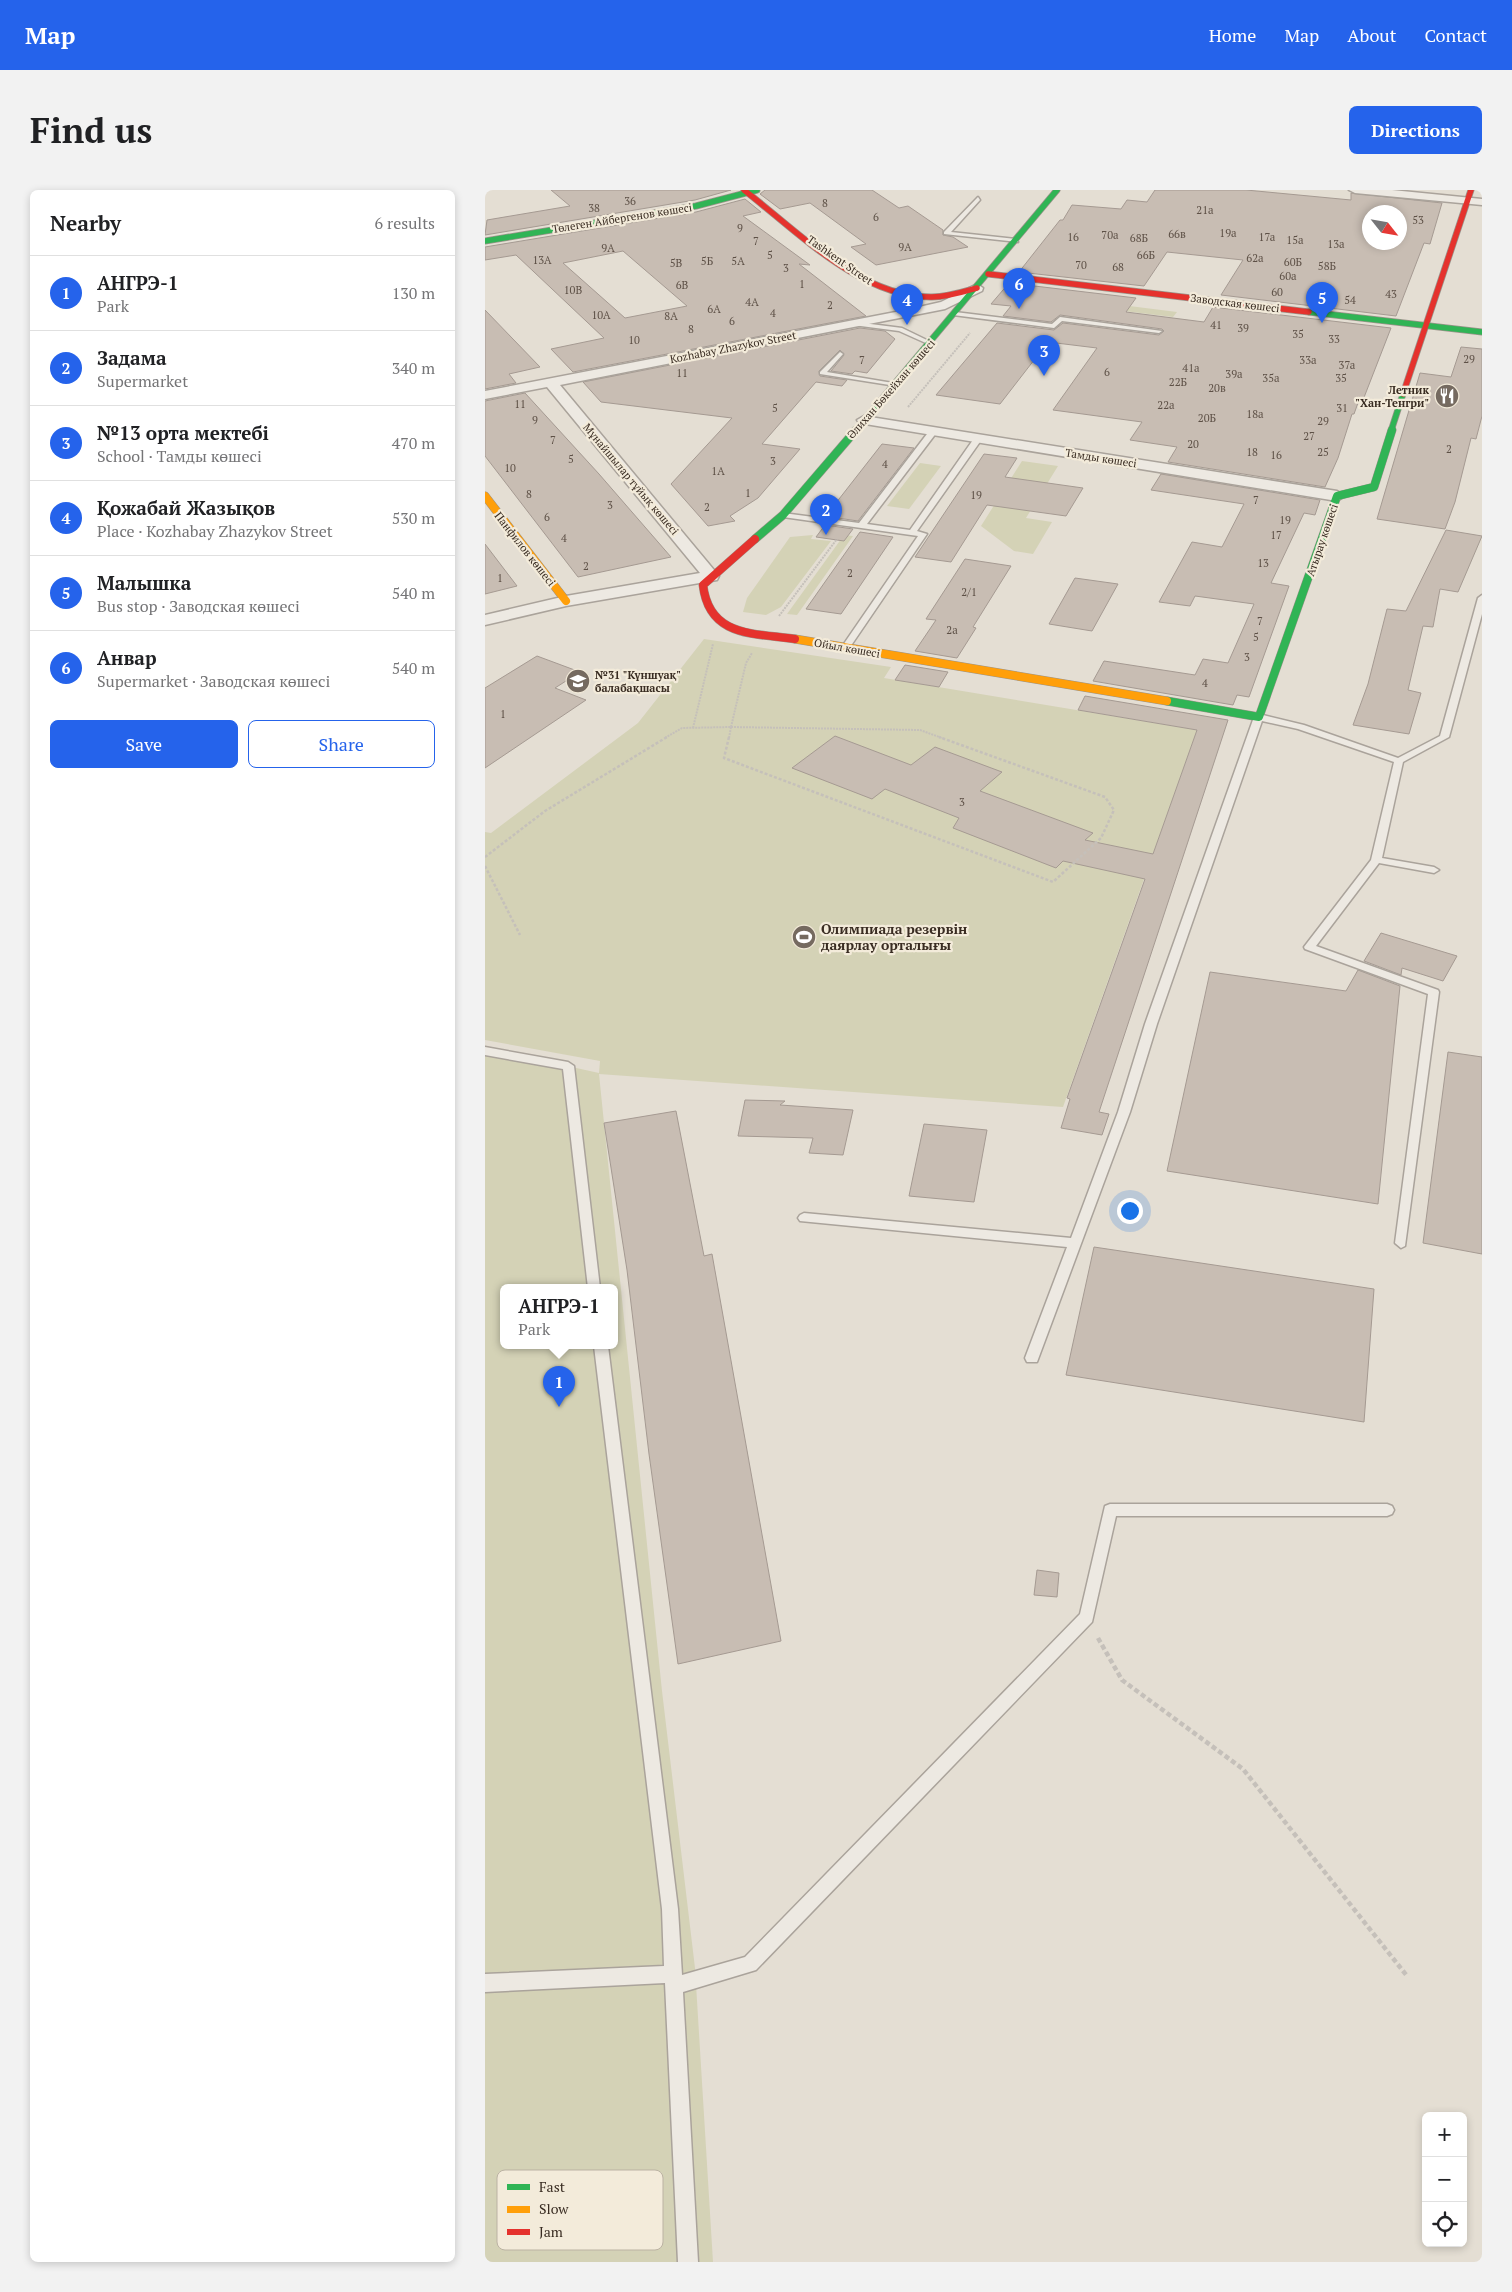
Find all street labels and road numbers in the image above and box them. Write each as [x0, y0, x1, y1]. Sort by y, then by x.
street label: Төлеген Айбергенов көшесі [551, 200, 693, 236]
street label: Tashkent Street [804, 232, 876, 288]
street label: Заводская көшесі [1190, 291, 1280, 315]
street label: Kozhabay Zhazykov Street [669, 328, 797, 366]
street label: Әлихан Бөкейхан көшесі [844, 336, 938, 442]
street label: Мұнайшылар тұйық көшесі [580, 420, 682, 538]
street label: Тамды көшесі [1064, 445, 1138, 471]
street label: Атырау көшесі [1303, 502, 1341, 578]
street label: Панфилов көшесі [492, 509, 558, 589]
street label: Ойыл көшесі [813, 635, 881, 661]

